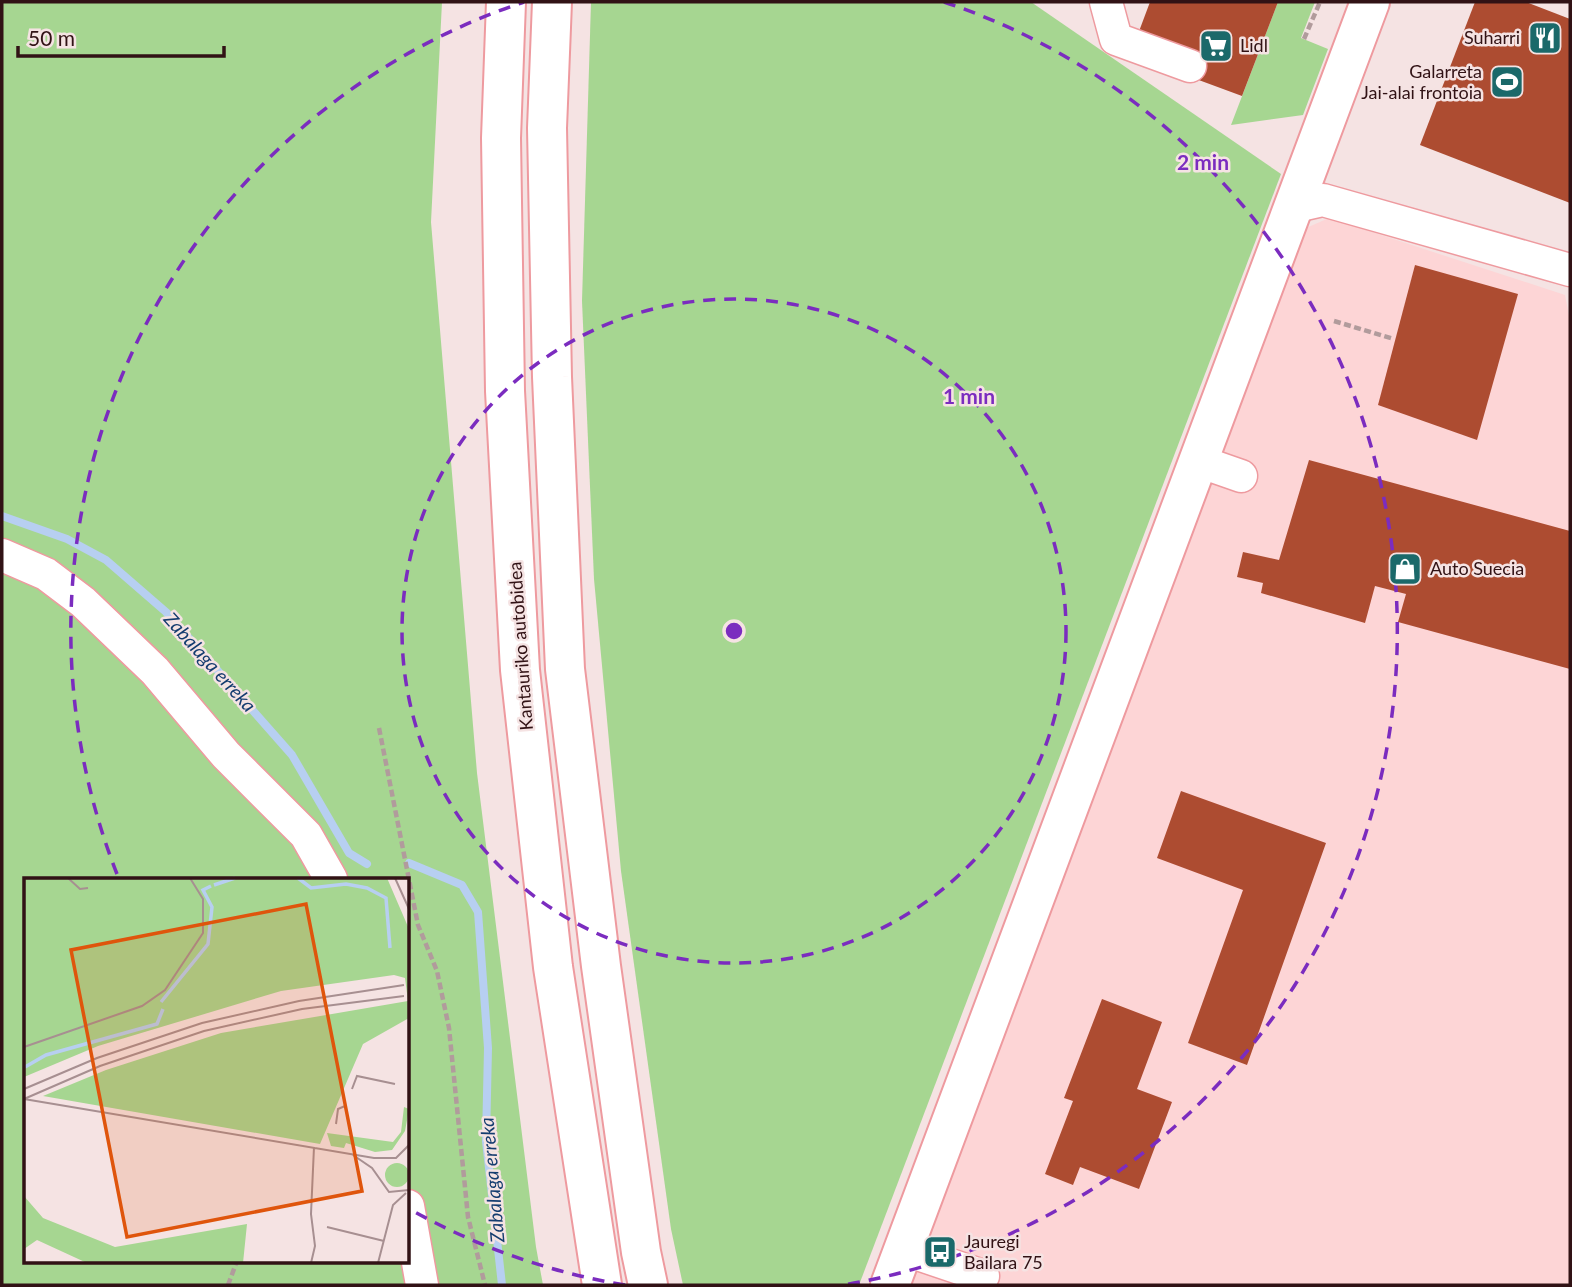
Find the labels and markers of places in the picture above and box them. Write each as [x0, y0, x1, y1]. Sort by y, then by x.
restaurant icon: Suharri [1526, 19, 1564, 57]
place label: Suharri [1464, 26, 1520, 48]
supermarket icon: Lidl [1197, 27, 1235, 65]
place label: Lidl [1240, 34, 1268, 56]
place label: Galarreta Jai-alai frontoia [1361, 60, 1482, 103]
sports icon: Galarreta Jai-alai frontoia [1488, 63, 1526, 101]
shop icon: Auto Suecia [1386, 550, 1424, 588]
place label: Auto Suecia [1430, 557, 1524, 579]
centre of rings [722, 619, 746, 643]
place label: Jauregi Bailara 75 [964, 1230, 1043, 1273]
bus stop icon: Jauregi Bailara 75 [921, 1233, 959, 1271]

